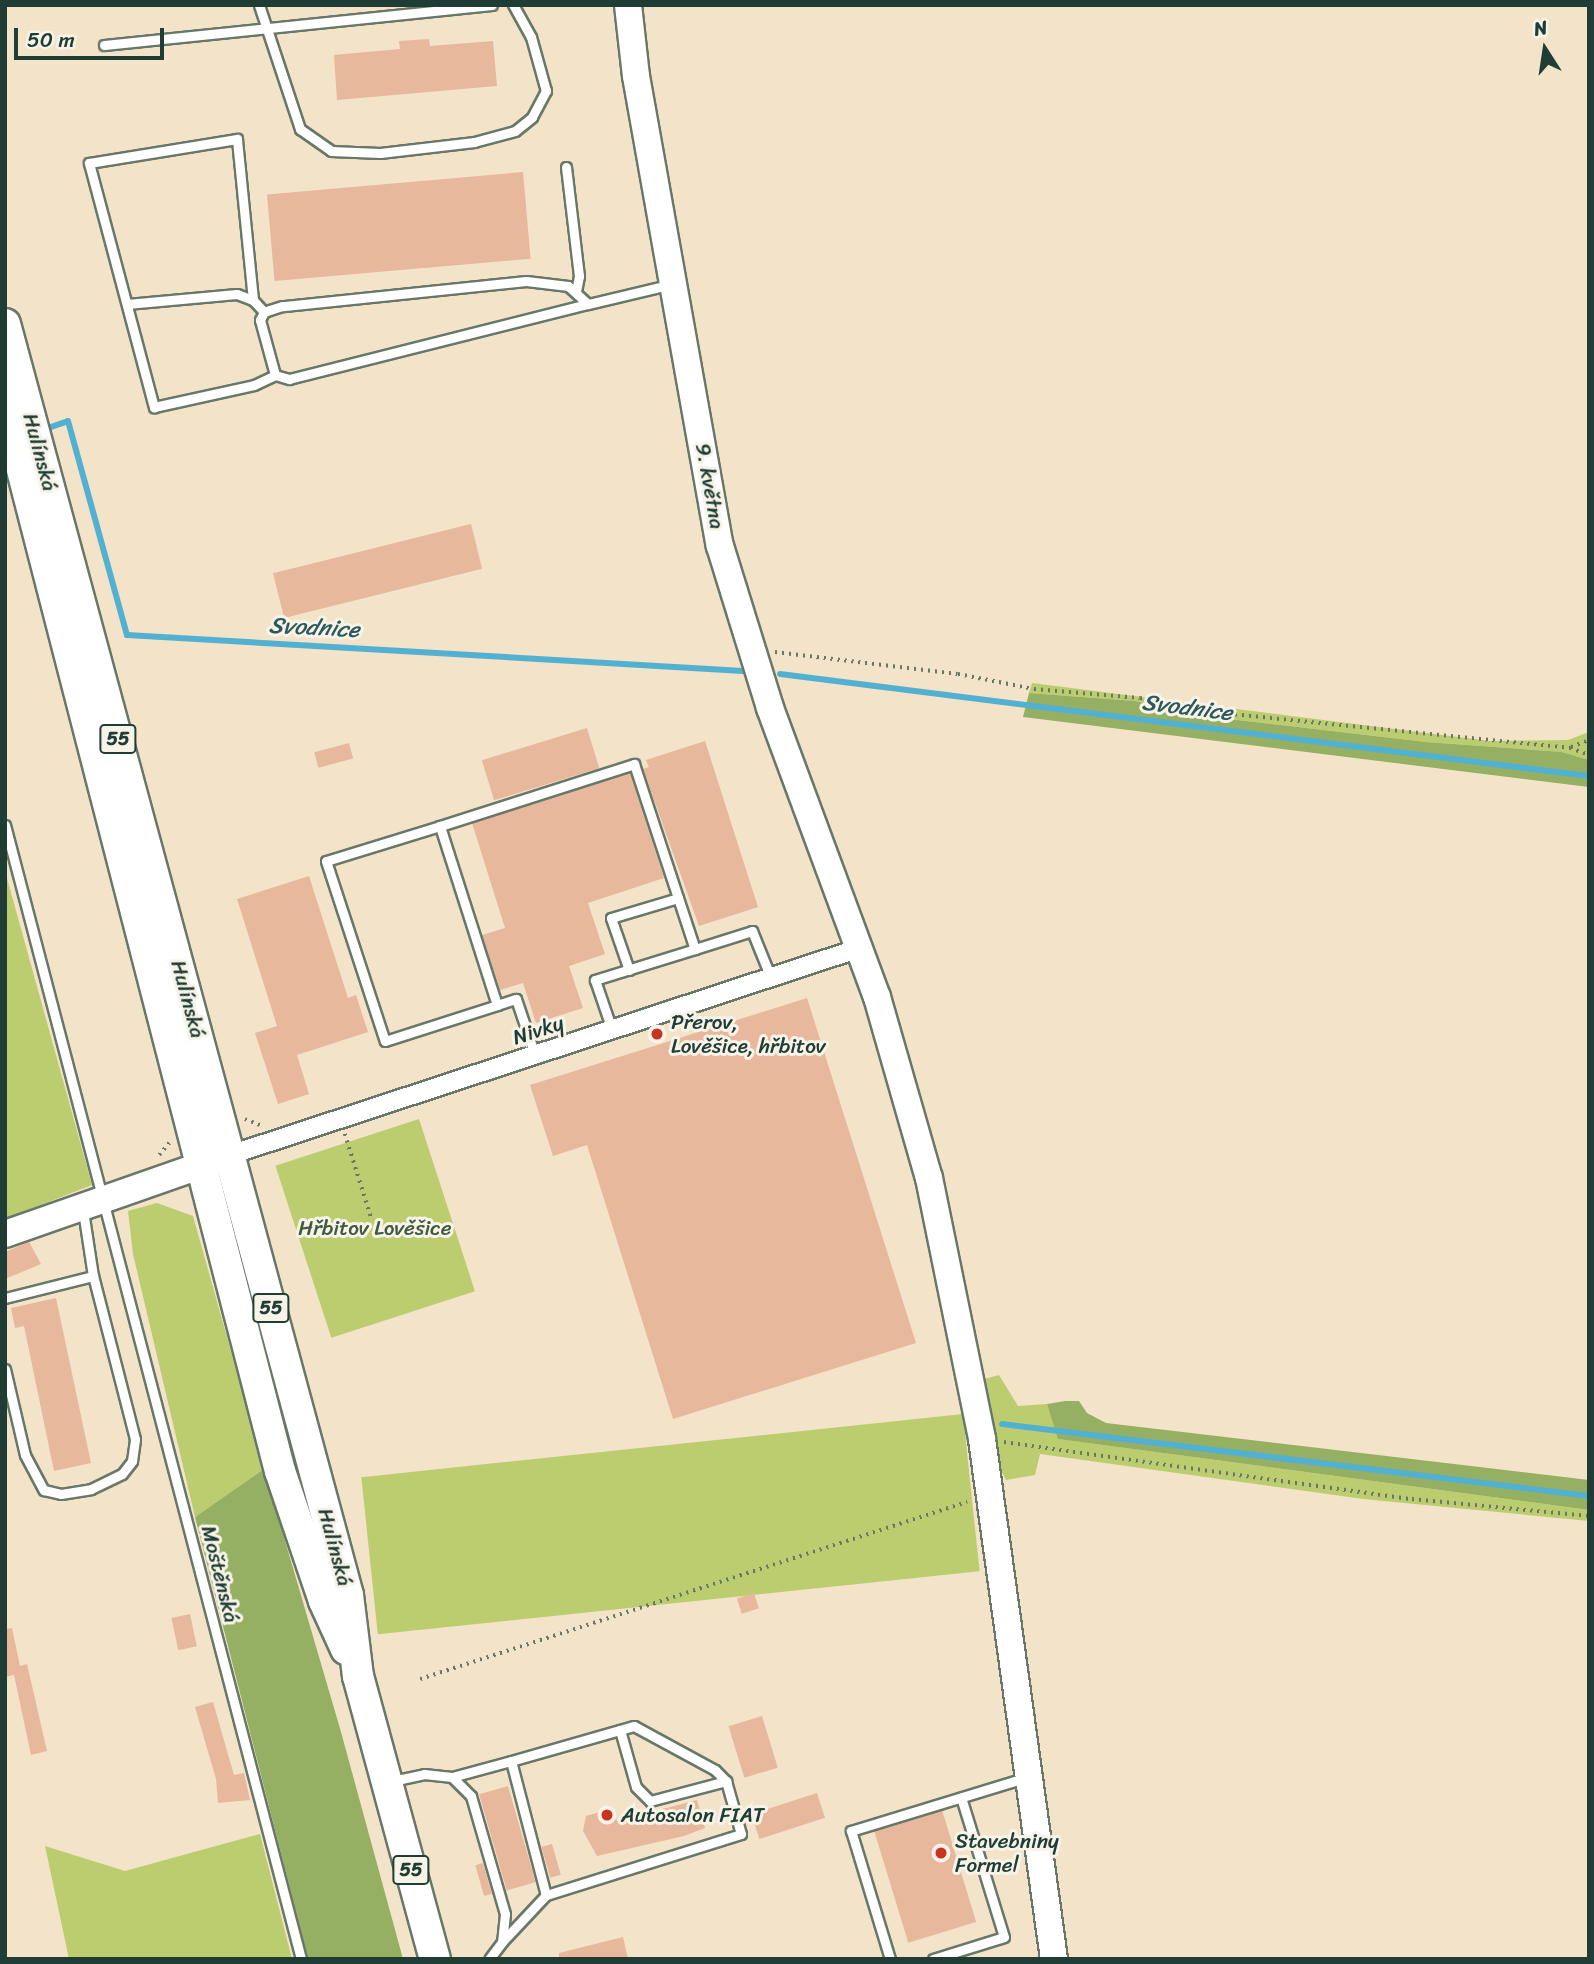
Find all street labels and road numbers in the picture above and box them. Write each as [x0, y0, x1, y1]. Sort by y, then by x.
street label: Hulínská [18, 410, 62, 494]
street label: 9. května [690, 441, 730, 531]
road number: 55 [99, 724, 137, 754]
street label: Hulínská [166, 957, 210, 1041]
street label: Nivky [509, 1010, 567, 1050]
road number: 55 [252, 1292, 290, 1324]
street label: Hulínská [313, 1505, 357, 1589]
street label: Moštěnská [196, 1523, 244, 1625]
road number: 55 [392, 1854, 430, 1886]

